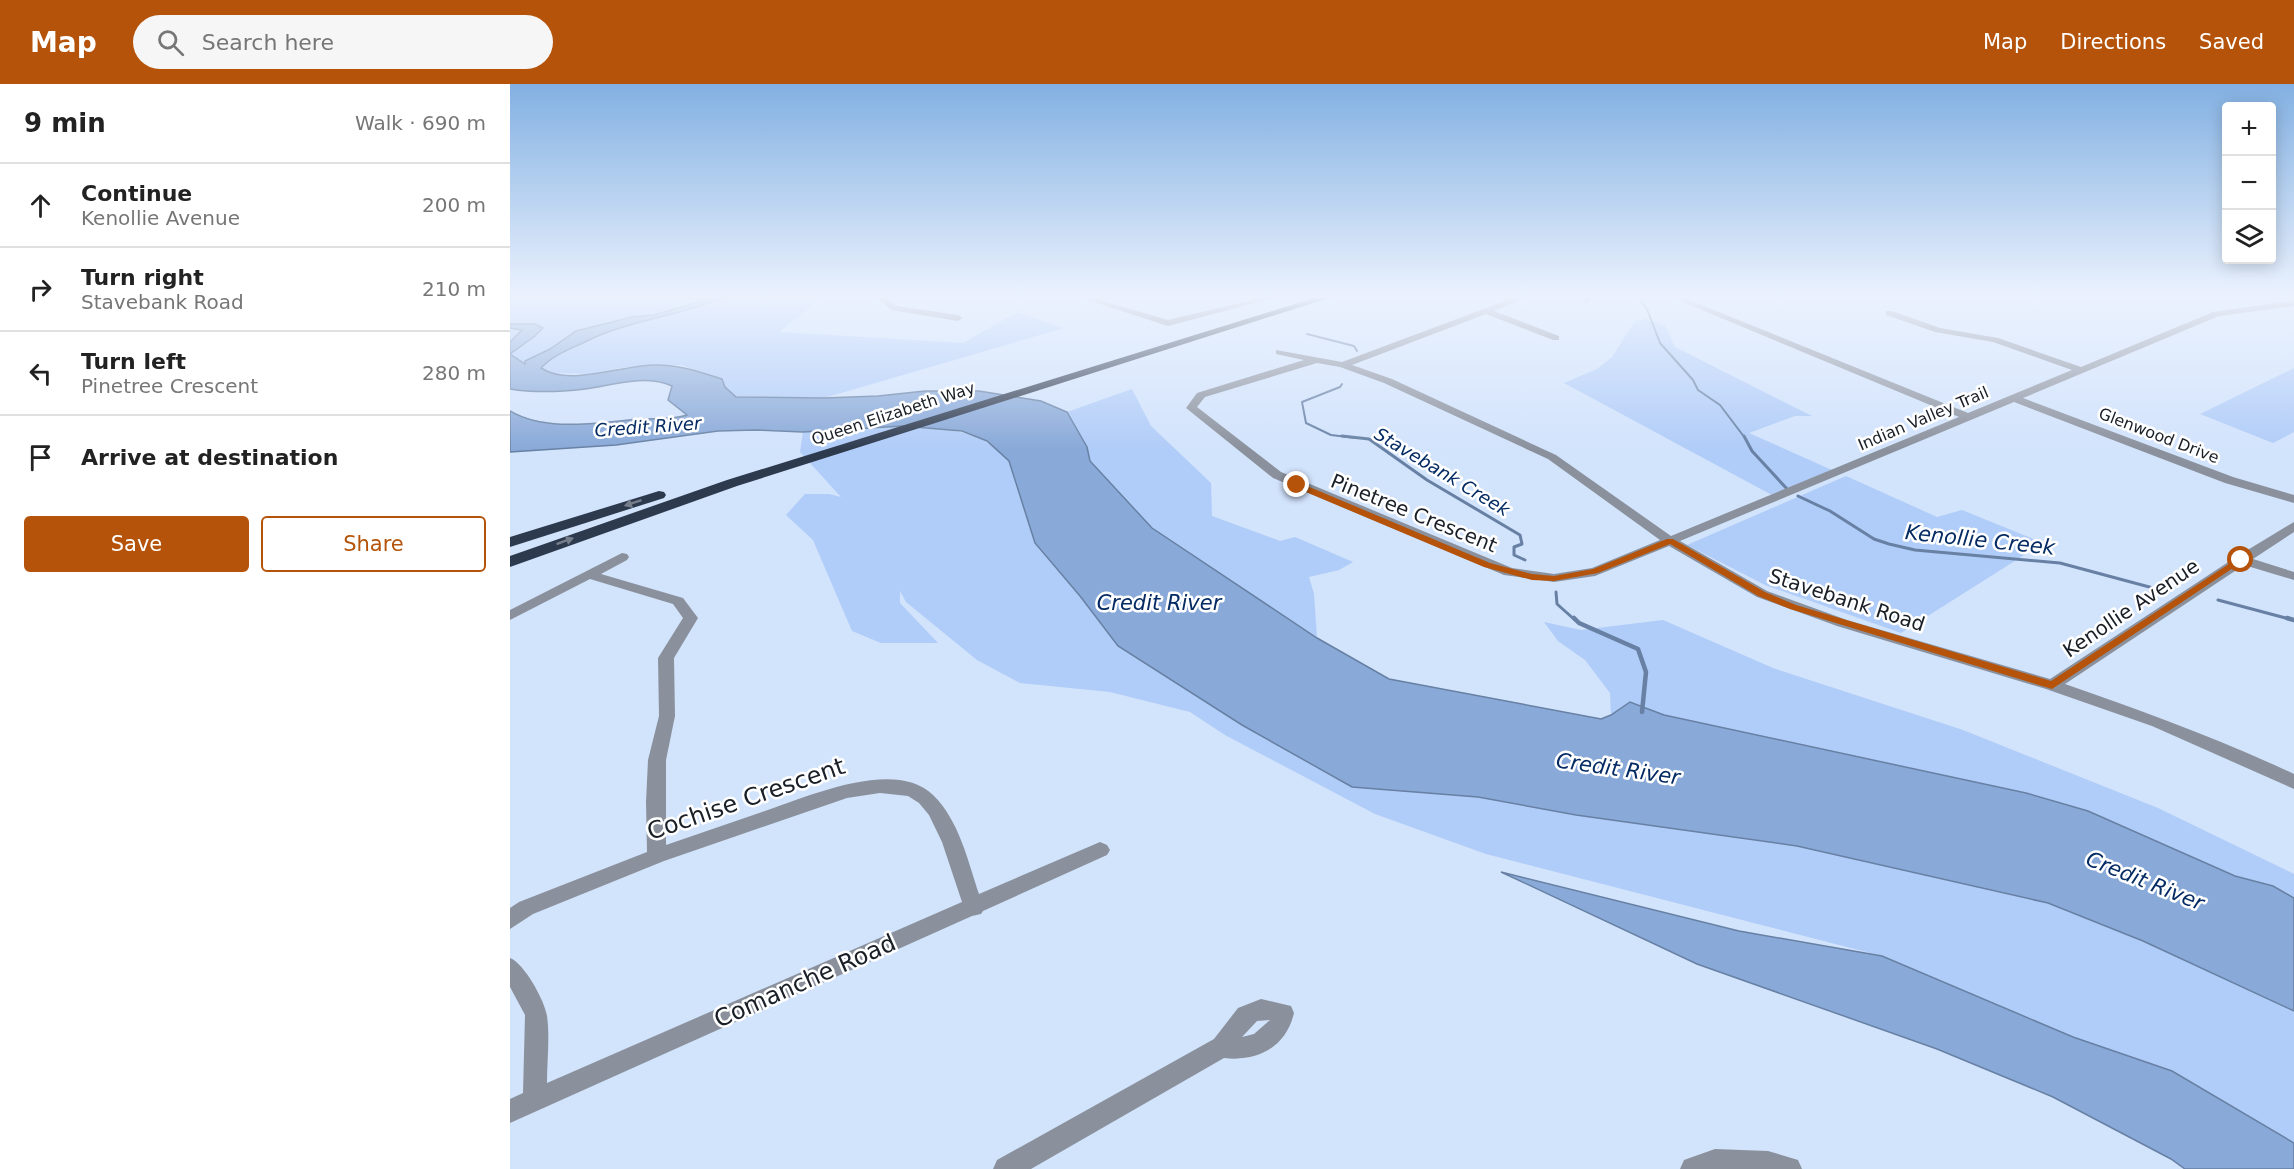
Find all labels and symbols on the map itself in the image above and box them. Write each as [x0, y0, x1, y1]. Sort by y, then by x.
street label: Queen Elizabeth Way [809, 378, 977, 449]
street label: Indian Valley Trail [1855, 382, 1991, 455]
street label: Glenwood Drive [2096, 404, 2222, 467]
water label: Credit River [594, 412, 704, 441]
water label: Stavebank Creek [1371, 423, 1515, 521]
street label: Pinetree Crescent [1327, 469, 1501, 557]
route end [1283, 471, 1309, 497]
one-way arrow [624, 499, 642, 508]
water label: Kenollie Creek [1904, 520, 2057, 560]
one-way arrow [556, 536, 574, 546]
route start [2227, 546, 2253, 572]
street label: Kenollie Avenue [2058, 554, 2204, 662]
street label: Stavebank Road [1766, 563, 1928, 637]
water label: Credit River [1097, 591, 1223, 615]
water label: Credit River [1555, 748, 1683, 790]
street label: Cochise Crescent [643, 752, 849, 846]
water label: Credit River [2083, 847, 2209, 916]
street label: Comanche Road [710, 928, 900, 1034]

